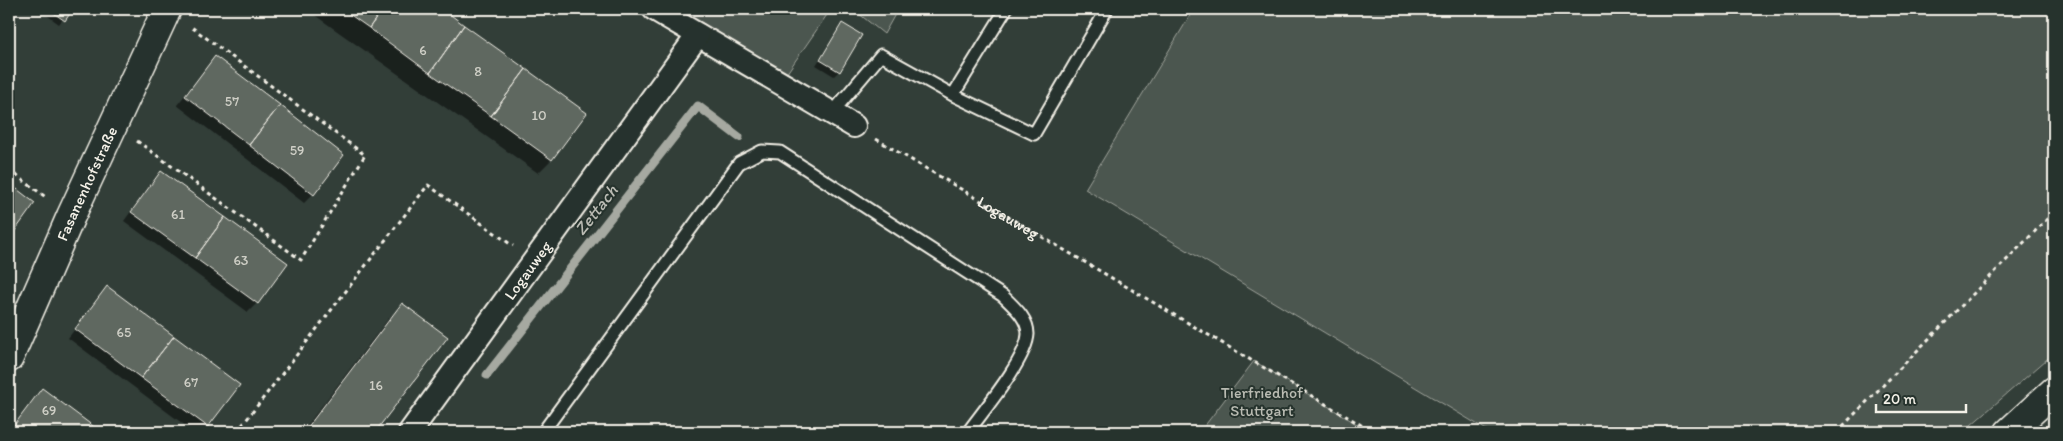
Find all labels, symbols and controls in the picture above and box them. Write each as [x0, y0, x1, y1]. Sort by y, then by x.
house number: 6 [419, 42, 427, 59]
house number: 8 [474, 63, 482, 80]
house number: 57 [225, 93, 239, 110]
house number: 10 [531, 107, 547, 124]
street label: Fasanenhofstraße [52, 123, 121, 244]
house number: 59 [290, 142, 304, 159]
water label: Zettach [569, 180, 623, 240]
street label: Logauweg [974, 192, 1043, 244]
house number: 61 [171, 206, 185, 223]
street label: Logauweg [500, 237, 556, 304]
house number: 63 [233, 252, 249, 269]
house number: 65 [117, 324, 131, 341]
house number: 67 [184, 374, 198, 391]
house number: 16 [369, 377, 383, 394]
scale bar [1876, 381, 1966, 413]
park label: Tierfriedhof Stuttgart [1221, 383, 1304, 420]
text: 20 m [1883, 390, 1917, 408]
house number: 69 [42, 402, 56, 419]

